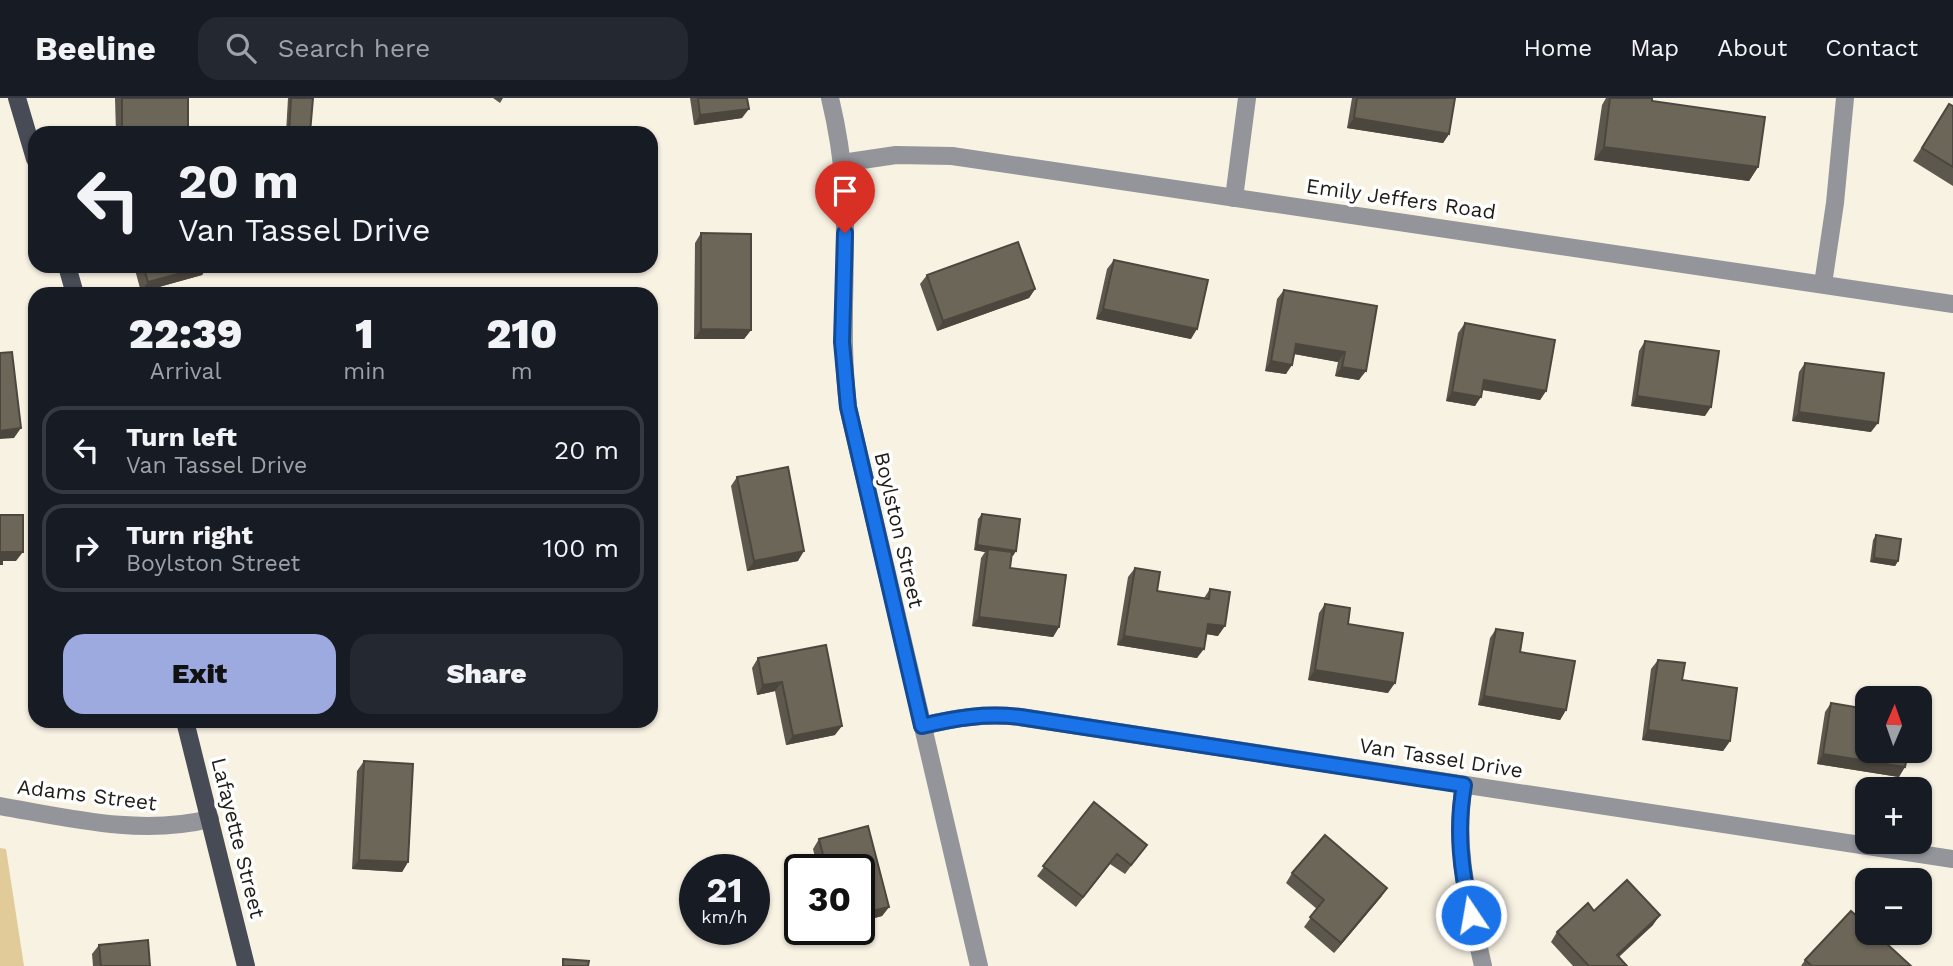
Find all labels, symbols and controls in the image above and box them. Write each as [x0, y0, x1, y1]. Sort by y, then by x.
search box [198, 17, 688, 80]
text: Beeline [35, 29, 156, 68]
icon: search [222, 29, 260, 67]
text: Search here [278, 33, 430, 63]
text: Home [1524, 34, 1592, 62]
text: Map [1630, 34, 1679, 62]
text: About [1717, 34, 1787, 62]
text: Contact [1825, 34, 1918, 62]
text: 20 m [178, 152, 299, 210]
icon: left [63, 154, 154, 245]
pin [815, 161, 875, 233]
icon: arrive [826, 172, 864, 210]
street label: Emily Jeffers Road [1304, 173, 1498, 224]
text: Van Tassel Drive [178, 211, 430, 249]
text: 22:39 [129, 309, 243, 358]
text: 1 [355, 309, 374, 358]
text: 210 [486, 309, 557, 358]
text: Arrival [150, 358, 222, 385]
text: min [343, 358, 386, 385]
text: m [511, 358, 533, 385]
text: Turn left [126, 422, 237, 452]
icon: left [67, 431, 105, 469]
text: 20 m [554, 435, 619, 465]
street label: Boylston Street [869, 450, 930, 610]
text: Van Tassel Drive [126, 452, 307, 479]
text: Turn right [126, 520, 253, 550]
icon: right [67, 529, 105, 567]
text: 100 m [543, 533, 619, 563]
text: Boylston Street [126, 550, 300, 577]
button: Exit [63, 634, 336, 714]
button: Share [350, 634, 623, 714]
north arrow [1855, 686, 1932, 763]
map controls [1855, 686, 1932, 945]
street label: Van Tassel Drive [1357, 732, 1525, 783]
street label: Lafayette Street [206, 755, 271, 921]
street label: Adams Street [16, 774, 158, 815]
button: + [1855, 777, 1932, 854]
speed limit sign: 30 [784, 854, 875, 945]
button: − [1855, 868, 1932, 945]
text: 21 [707, 869, 742, 911]
position arrow [1434, 878, 1508, 952]
text: km/h [701, 906, 748, 927]

